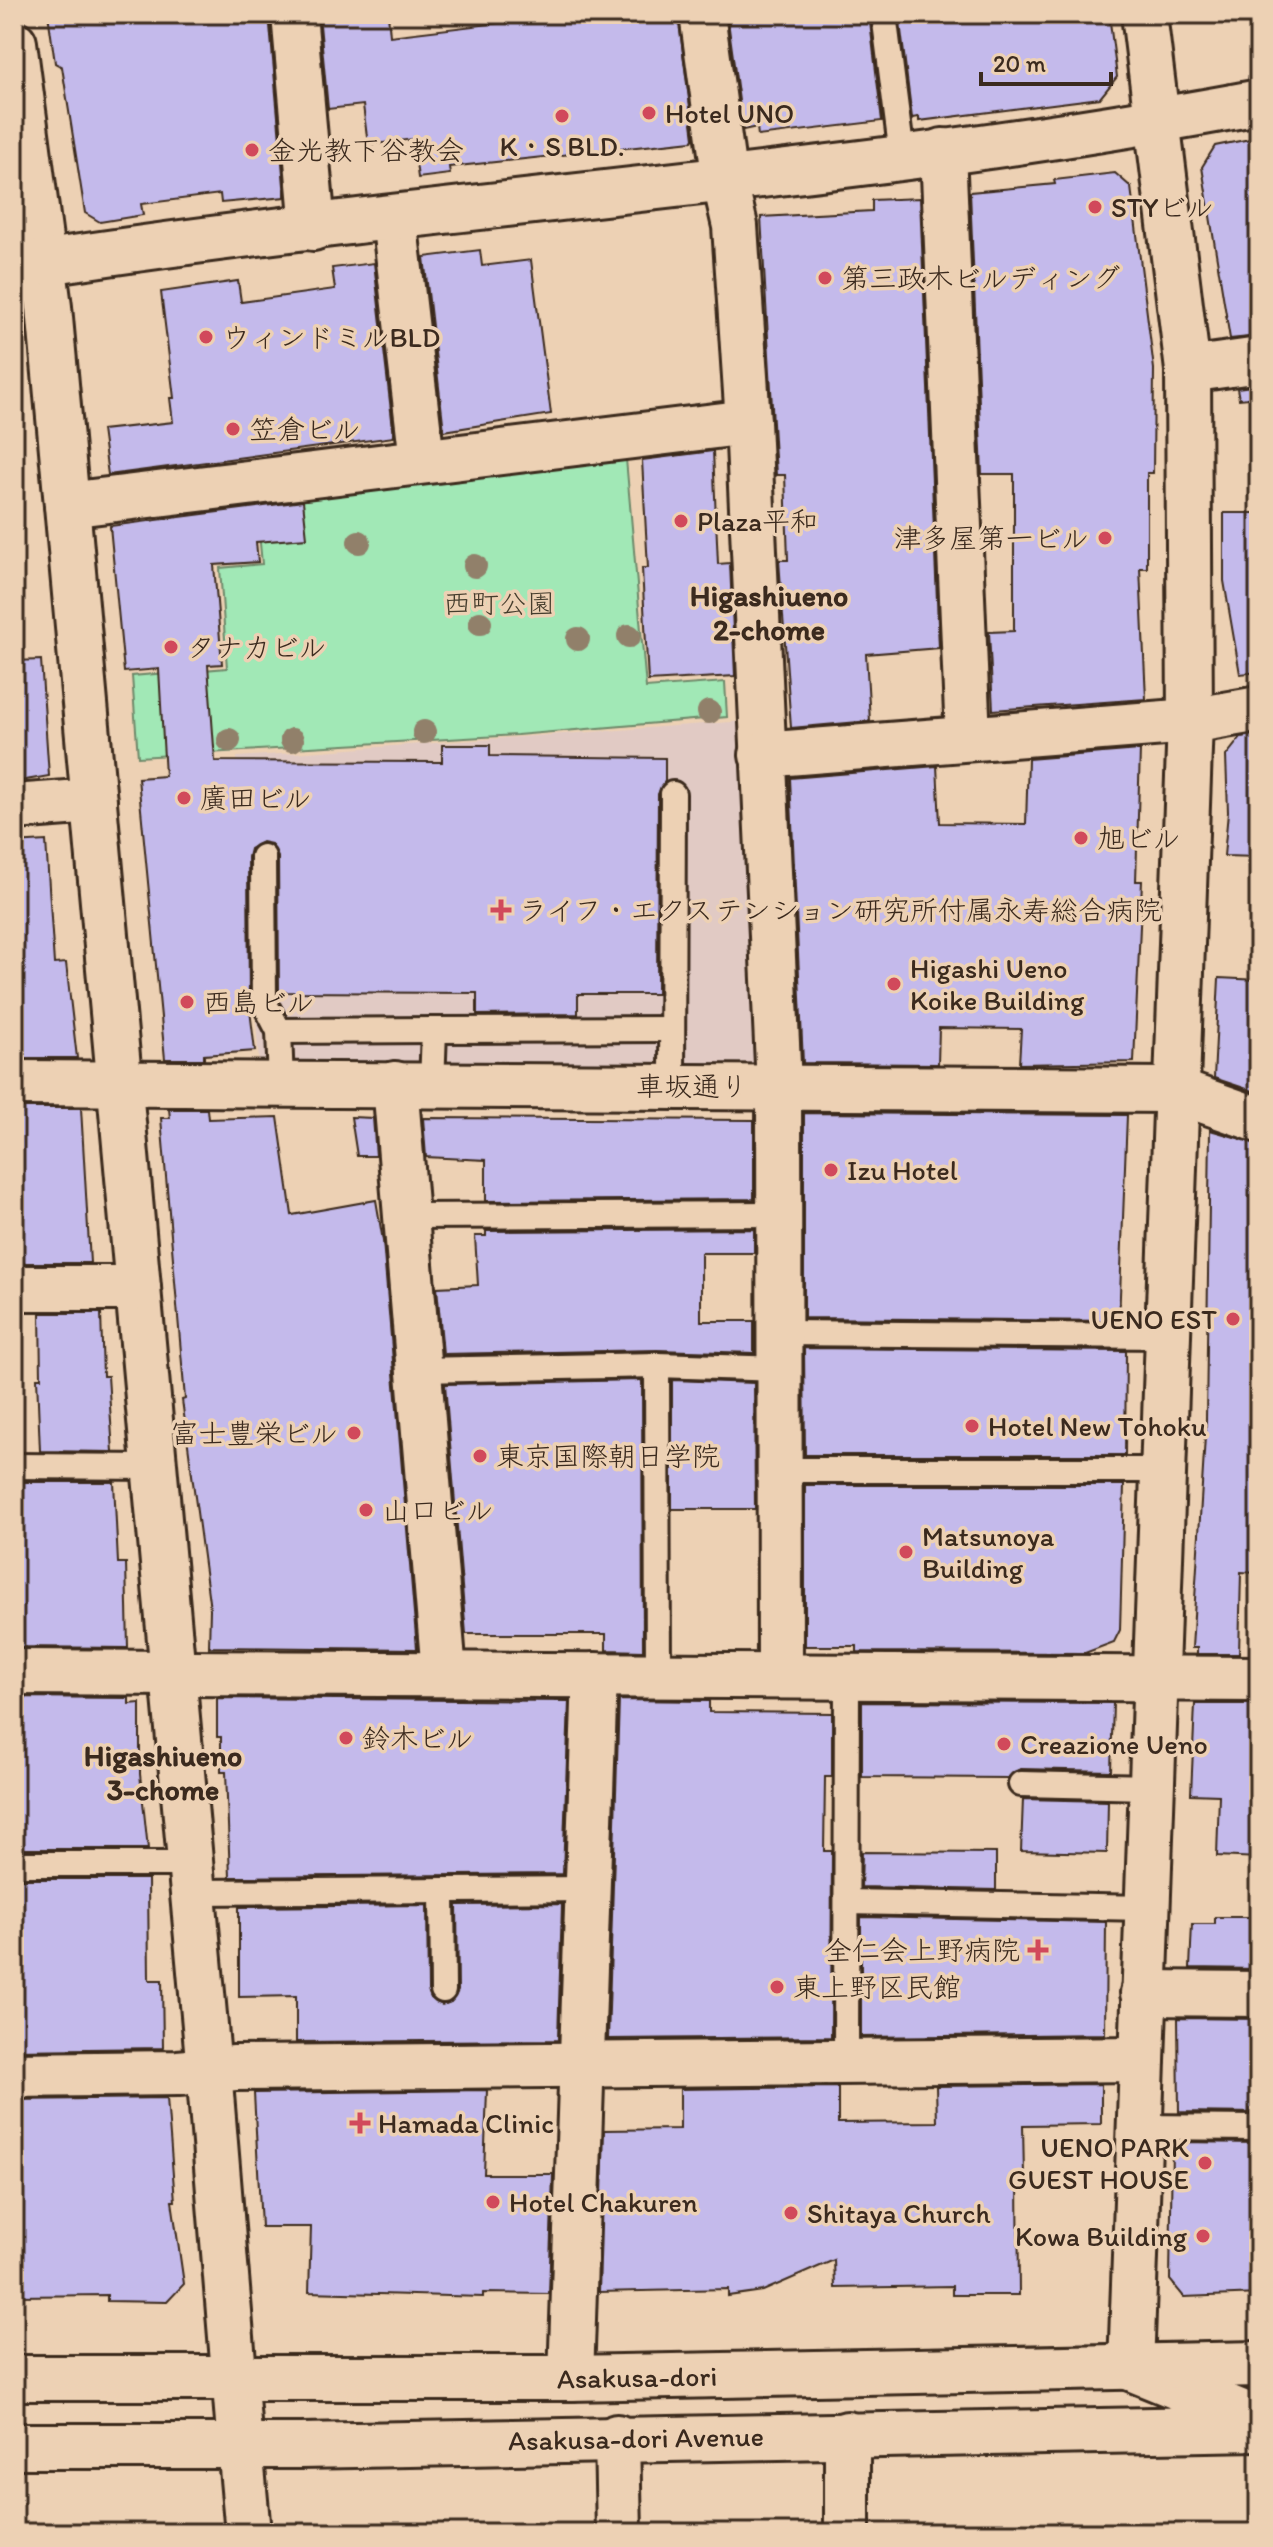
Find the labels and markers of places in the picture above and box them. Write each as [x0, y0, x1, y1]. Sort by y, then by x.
place label: Hotel UNO [665, 96, 794, 130]
marker: Hotel UNO [640, 104, 658, 122]
marker: K・S BLD. [553, 107, 571, 125]
place label: K・S BLD. [499, 129, 625, 163]
place label: 金光教下谷教会 [268, 133, 464, 167]
marker: 金光教下谷教会 [243, 141, 261, 159]
place label: STYビル [1111, 190, 1214, 224]
marker: STYビル [1086, 198, 1104, 216]
place label: 第三政木ビルディング [841, 261, 1120, 295]
marker: 第三政木ビルディング [816, 269, 834, 287]
place label: ウィンドミルBLD [222, 320, 440, 354]
marker: ウィンドミルBLD [197, 328, 215, 346]
place label: 笠倉ビル [249, 412, 360, 446]
marker: 笠倉ビル [224, 420, 242, 438]
place label: Plaza平和 [697, 504, 818, 538]
marker: Plaza平和 [672, 512, 690, 530]
place label: 津多屋第一ビル [894, 521, 1089, 555]
marker: 津多屋第一ビル [1096, 529, 1114, 547]
place label: タナカビル [187, 630, 326, 664]
marker: タナカビル [162, 638, 180, 656]
place label: 廣田ビル [200, 781, 311, 815]
marker: 廣田ビル [175, 789, 193, 807]
place label: 旭ビル [1097, 821, 1180, 855]
marker: 旭ビル [1072, 829, 1090, 847]
place label: ライフ・エクステンション研究所付属永寿総合病院 [519, 893, 1162, 927]
marker: ライフ・エクステンション研究所付属永寿総合病院 [490, 899, 512, 921]
place label: Higashi Ueno Koike Building [910, 951, 1085, 1017]
marker: Higashi Ueno Koike Building [885, 975, 903, 993]
place label: 西島ビル [203, 985, 314, 1019]
marker: 西島ビル [178, 993, 196, 1011]
place label: Izu Hotel [847, 1153, 958, 1187]
marker: Izu Hotel [822, 1161, 840, 1179]
place label: UENO EST [1090, 1302, 1217, 1336]
marker: UENO EST [1224, 1310, 1242, 1328]
place label: Hotel New Tohoku [988, 1409, 1207, 1443]
place label: 富士豊栄ビル [171, 1416, 338, 1450]
marker: Hotel New Tohoku [963, 1417, 981, 1435]
marker: 富士豊栄ビル [345, 1424, 363, 1442]
place label: 東京国際朝日学院 [496, 1439, 720, 1473]
marker: 東京国際朝日学院 [471, 1447, 489, 1465]
place label: 山口ビル [382, 1493, 493, 1527]
marker: 山口ビル [357, 1501, 375, 1519]
place label: Matsunoya Building [922, 1519, 1055, 1585]
marker: Matsunoya Building [897, 1543, 915, 1561]
place label: 鈴木ビル [362, 1721, 473, 1755]
place label: Creazione Ueno [1020, 1727, 1208, 1761]
marker: 鈴木ビル [337, 1729, 355, 1747]
marker: Creazione Ueno [995, 1735, 1013, 1753]
place label: 全仁会上野病院 [824, 1933, 1020, 1967]
marker: 全仁会上野病院 [1027, 1939, 1049, 1961]
place label: 東上野区民館 [793, 1970, 961, 2004]
marker: 東上野区民館 [768, 1978, 786, 1996]
place label: Hamada Clinic [378, 2106, 554, 2140]
marker: Hamada Clinic [349, 2112, 371, 2134]
place label: UENO PARK GUEST HOUSE [1008, 2130, 1189, 2196]
marker: UENO PARK GUEST HOUSE [1196, 2154, 1214, 2172]
place label: Hotel Chakuren [509, 2185, 698, 2219]
marker: Hotel Chakuren [484, 2193, 502, 2211]
place label: Shitaya Church [807, 2196, 991, 2230]
marker: Shitaya Church [782, 2204, 800, 2222]
place label: Kowa Building [1015, 2219, 1188, 2253]
marker: Kowa Building [1194, 2227, 1212, 2245]

